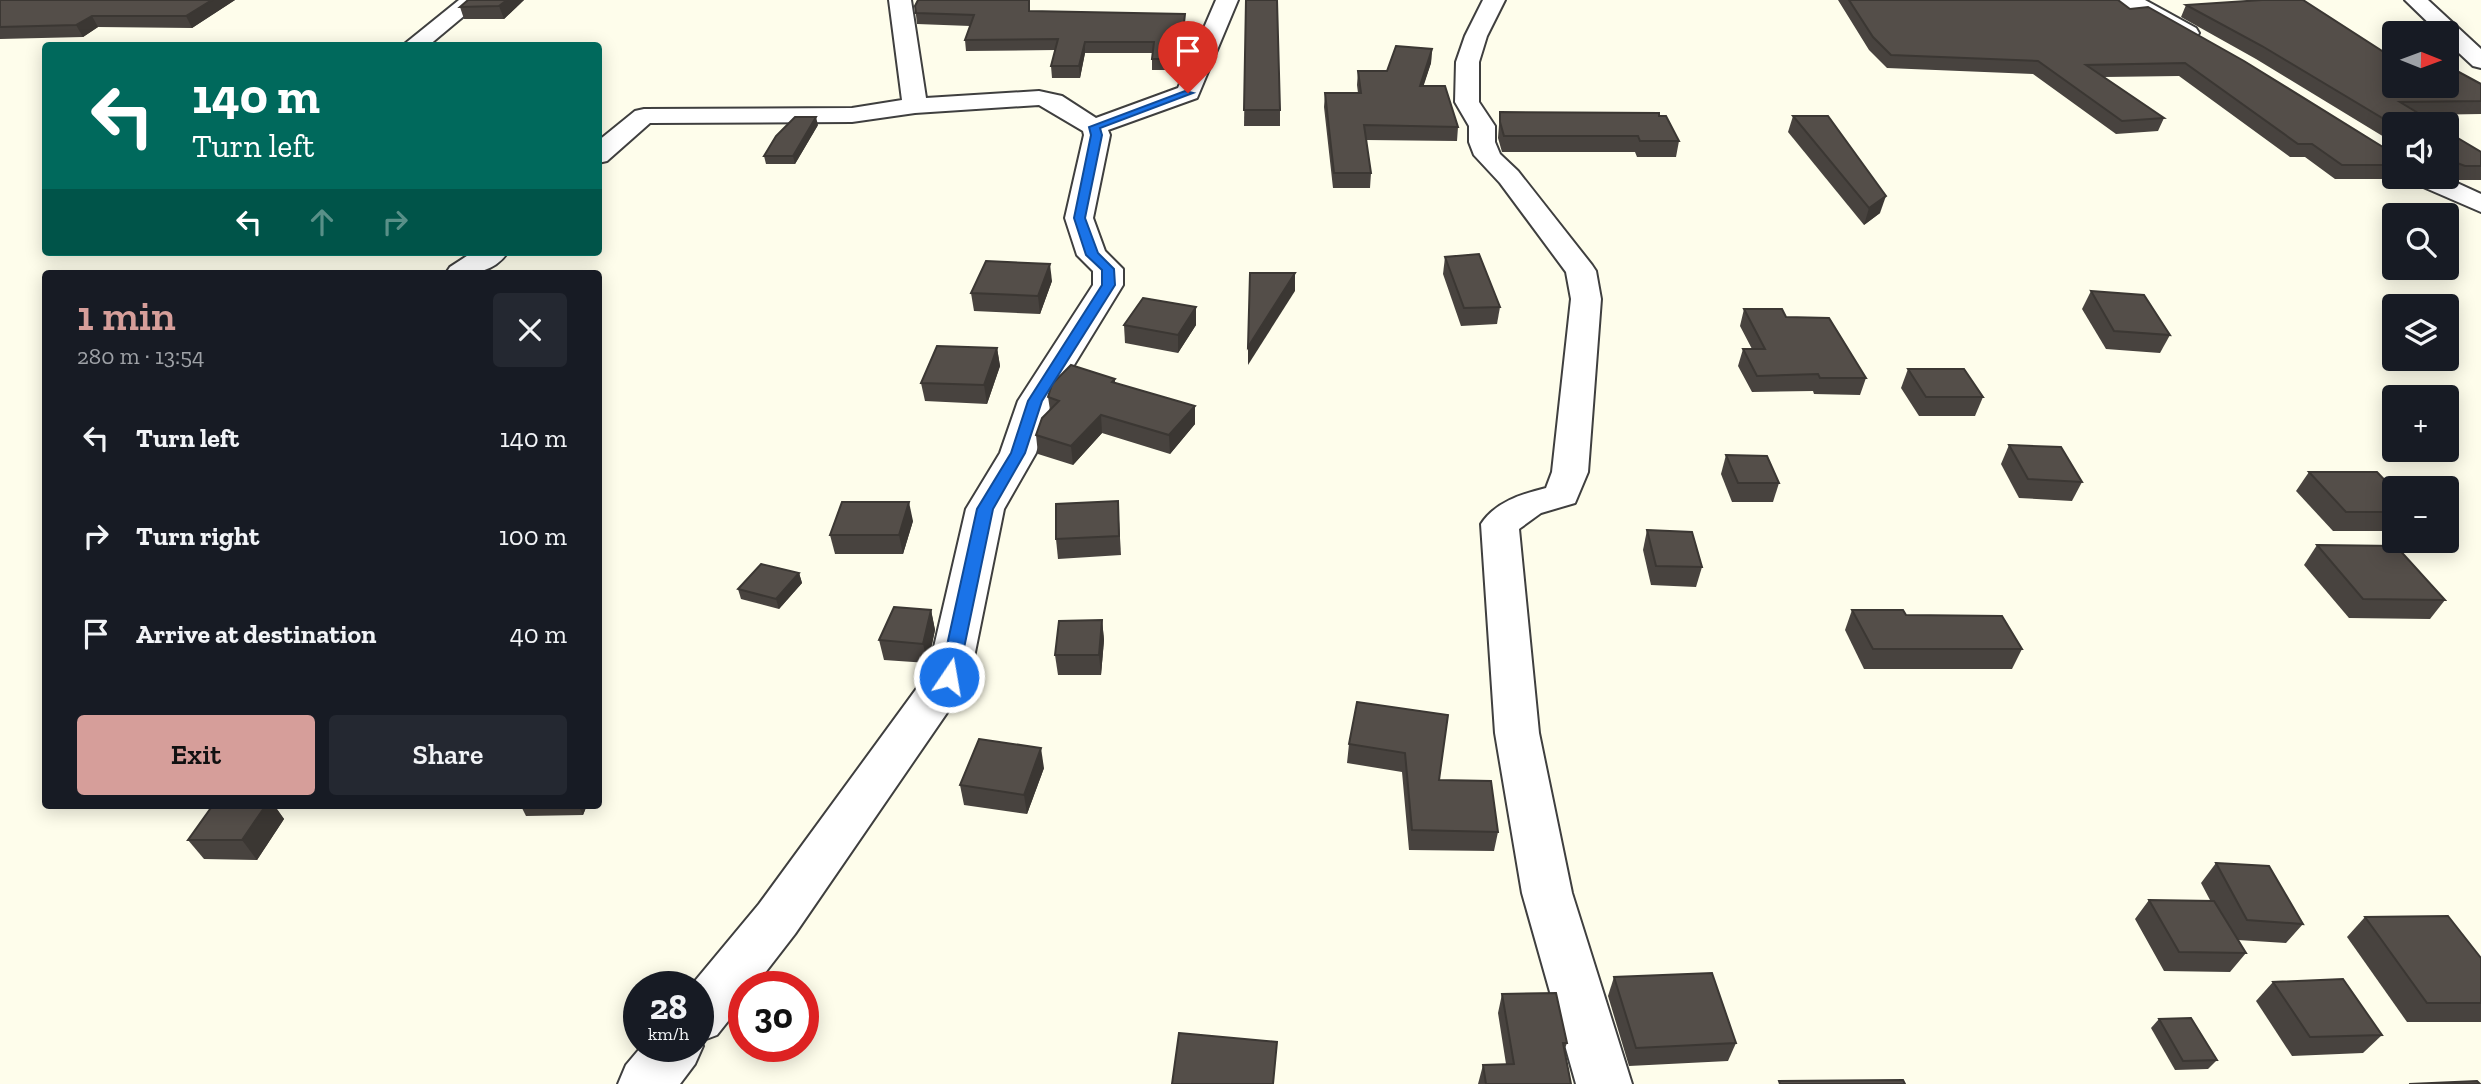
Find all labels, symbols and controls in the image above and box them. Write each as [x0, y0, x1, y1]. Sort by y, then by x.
pin [1158, 21, 1218, 93]
north arrow [2382, 21, 2459, 98]
map controls [2382, 21, 2459, 553]
icon: arrive [1169, 32, 1207, 70]
text: 140 m [192, 67, 320, 126]
icon: left [77, 70, 168, 161]
button: sound [2382, 112, 2459, 189]
text: Turn left [192, 127, 314, 165]
icon: left [230, 203, 268, 241]
icon: ahead [303, 203, 341, 241]
icon: right [376, 203, 414, 241]
button: search [2382, 203, 2459, 280]
text: 1 min [77, 290, 176, 341]
button: close [493, 293, 567, 367]
button: layers [2382, 294, 2459, 371]
text: 280 m · 13:54 [77, 342, 204, 370]
button: + [2382, 385, 2459, 462]
icon: left [77, 419, 115, 457]
text: Turn left [136, 422, 239, 454]
text: 140 m [500, 422, 567, 454]
button: − [2382, 476, 2459, 553]
icon: right [77, 517, 115, 555]
text: Turn right [136, 520, 259, 552]
text: 100 m [499, 520, 567, 552]
icon: arrive [77, 615, 115, 653]
text: Arrive at destination [136, 618, 376, 650]
text: 40 m [510, 618, 567, 650]
position arrow [912, 640, 986, 714]
button: Exit [77, 715, 315, 795]
button: Share [329, 715, 567, 795]
speed limit sign: 30 [728, 971, 819, 1062]
text: 28 [650, 986, 687, 1028]
text: km/h [648, 1023, 689, 1045]

